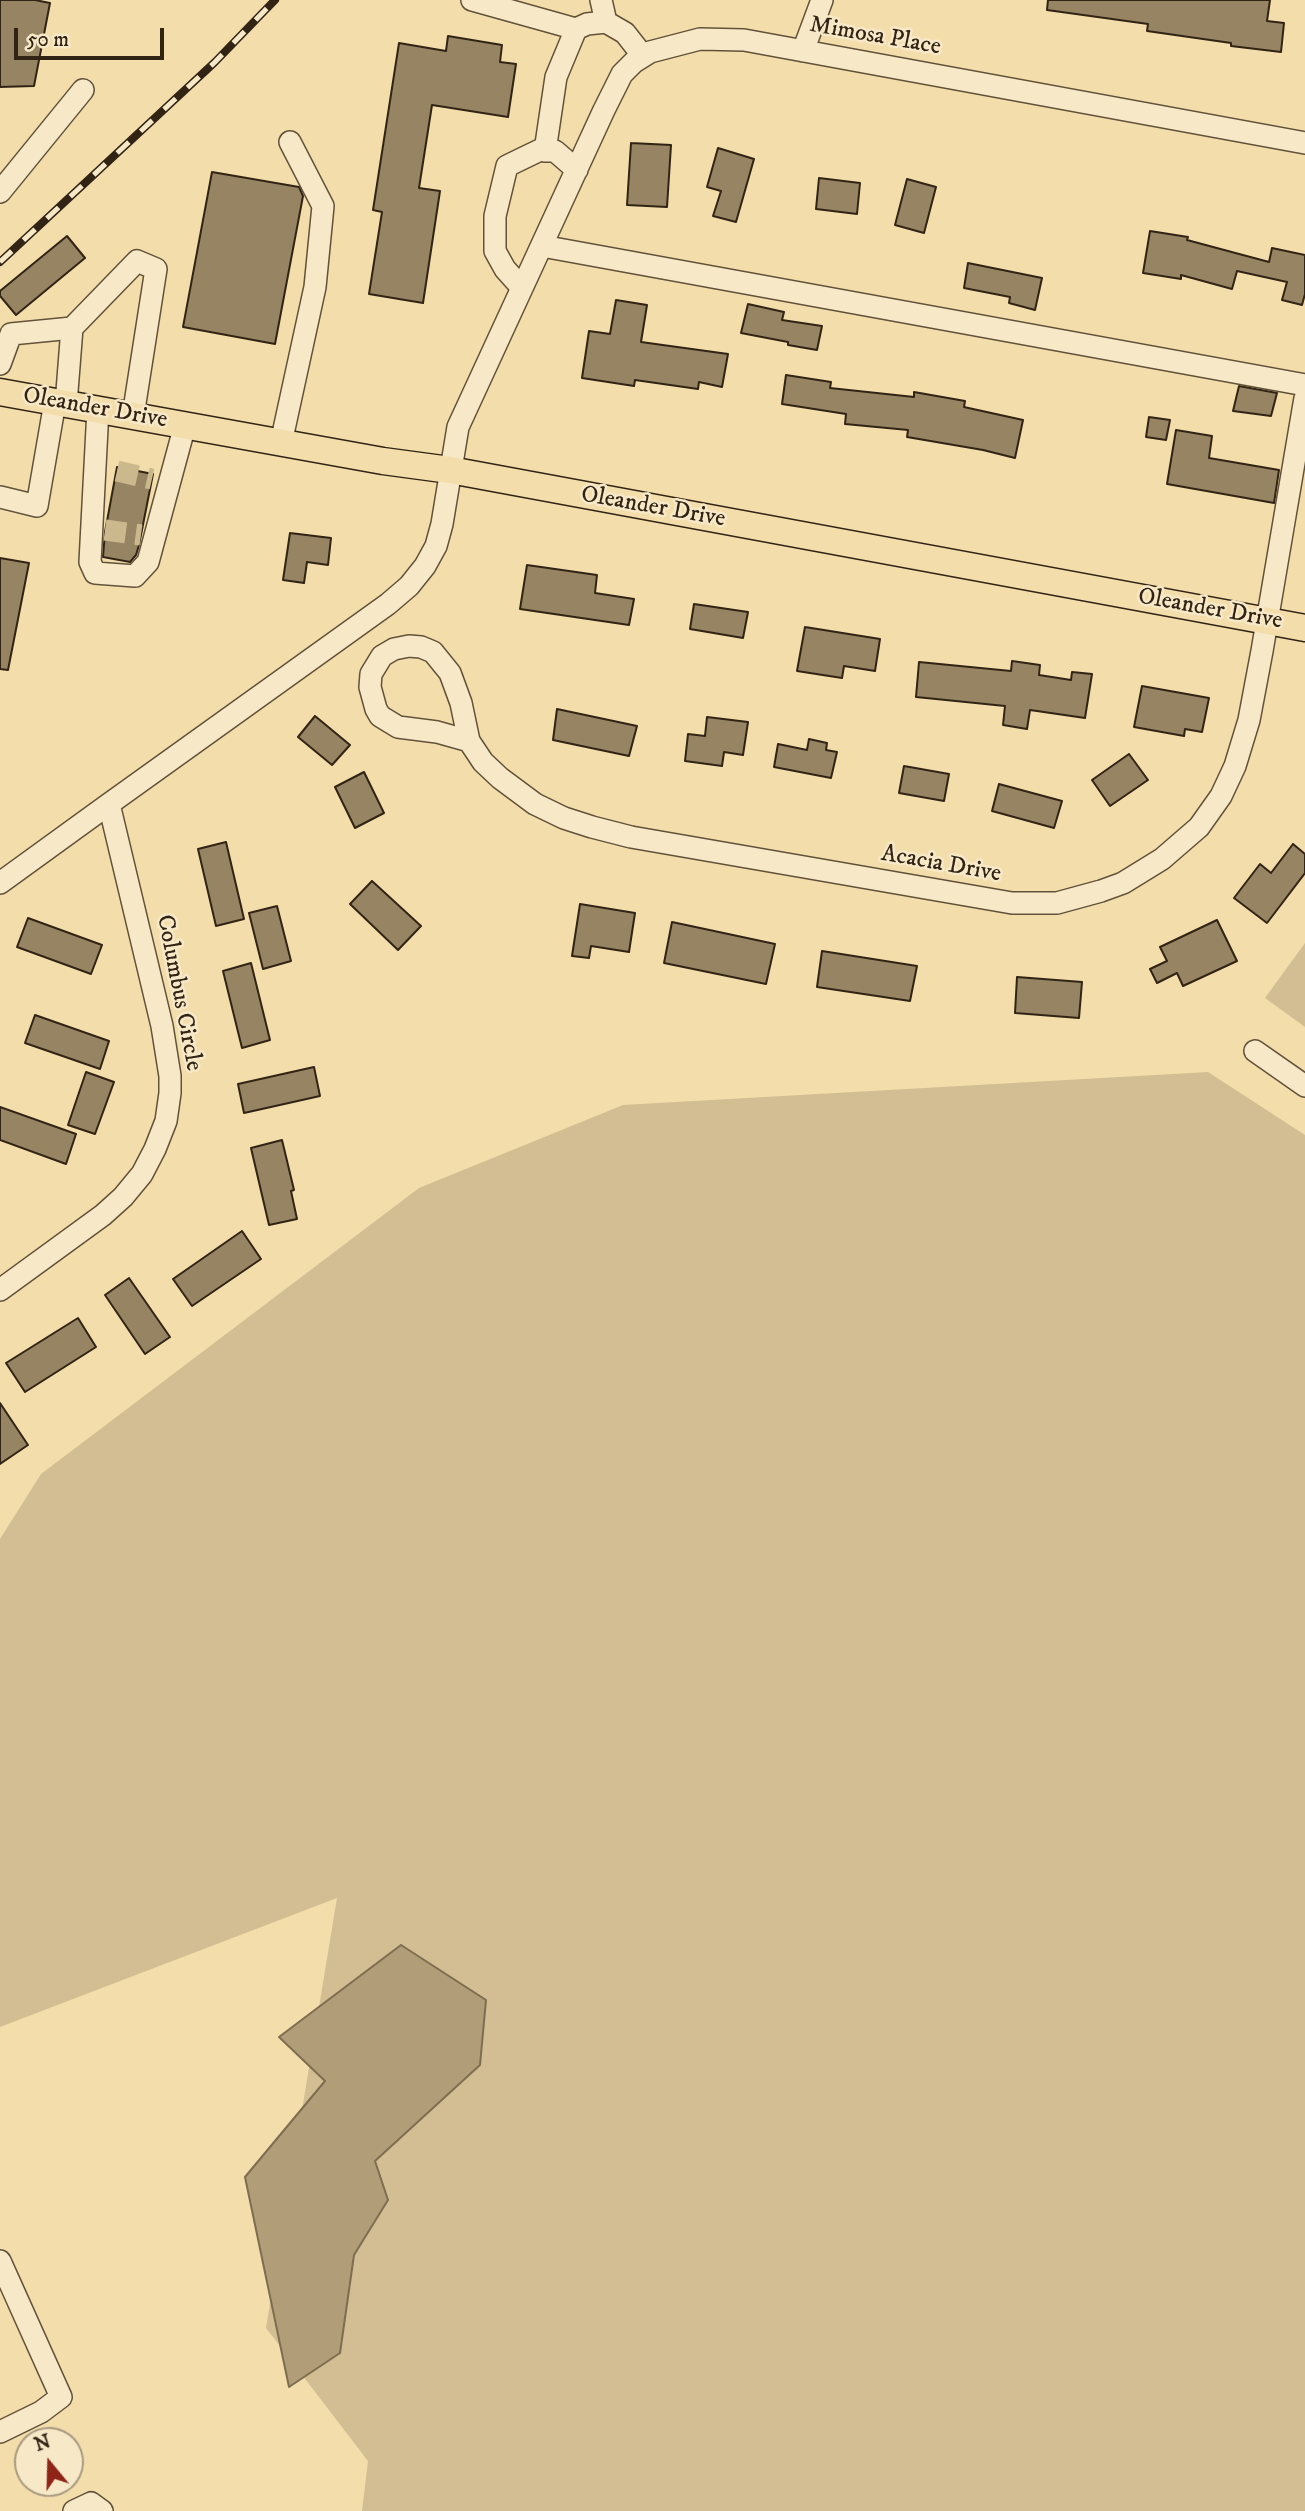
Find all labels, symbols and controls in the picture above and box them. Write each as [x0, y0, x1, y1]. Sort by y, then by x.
street label: Mimosa Place [807, 11, 943, 63]
scale bar [18, 14, 168, 58]
text: 50 m [27, 27, 69, 53]
street label: Oleander Drive [21, 382, 169, 436]
street label: Oleander Drive [579, 481, 727, 535]
street label: Oleander Drive [1136, 583, 1284, 637]
street label: Acacia Drive [879, 840, 1003, 890]
street label: Columbus Circle [149, 912, 207, 1074]
north arrow [14, 2427, 84, 2497]
text: N [32, 2430, 54, 2457]

